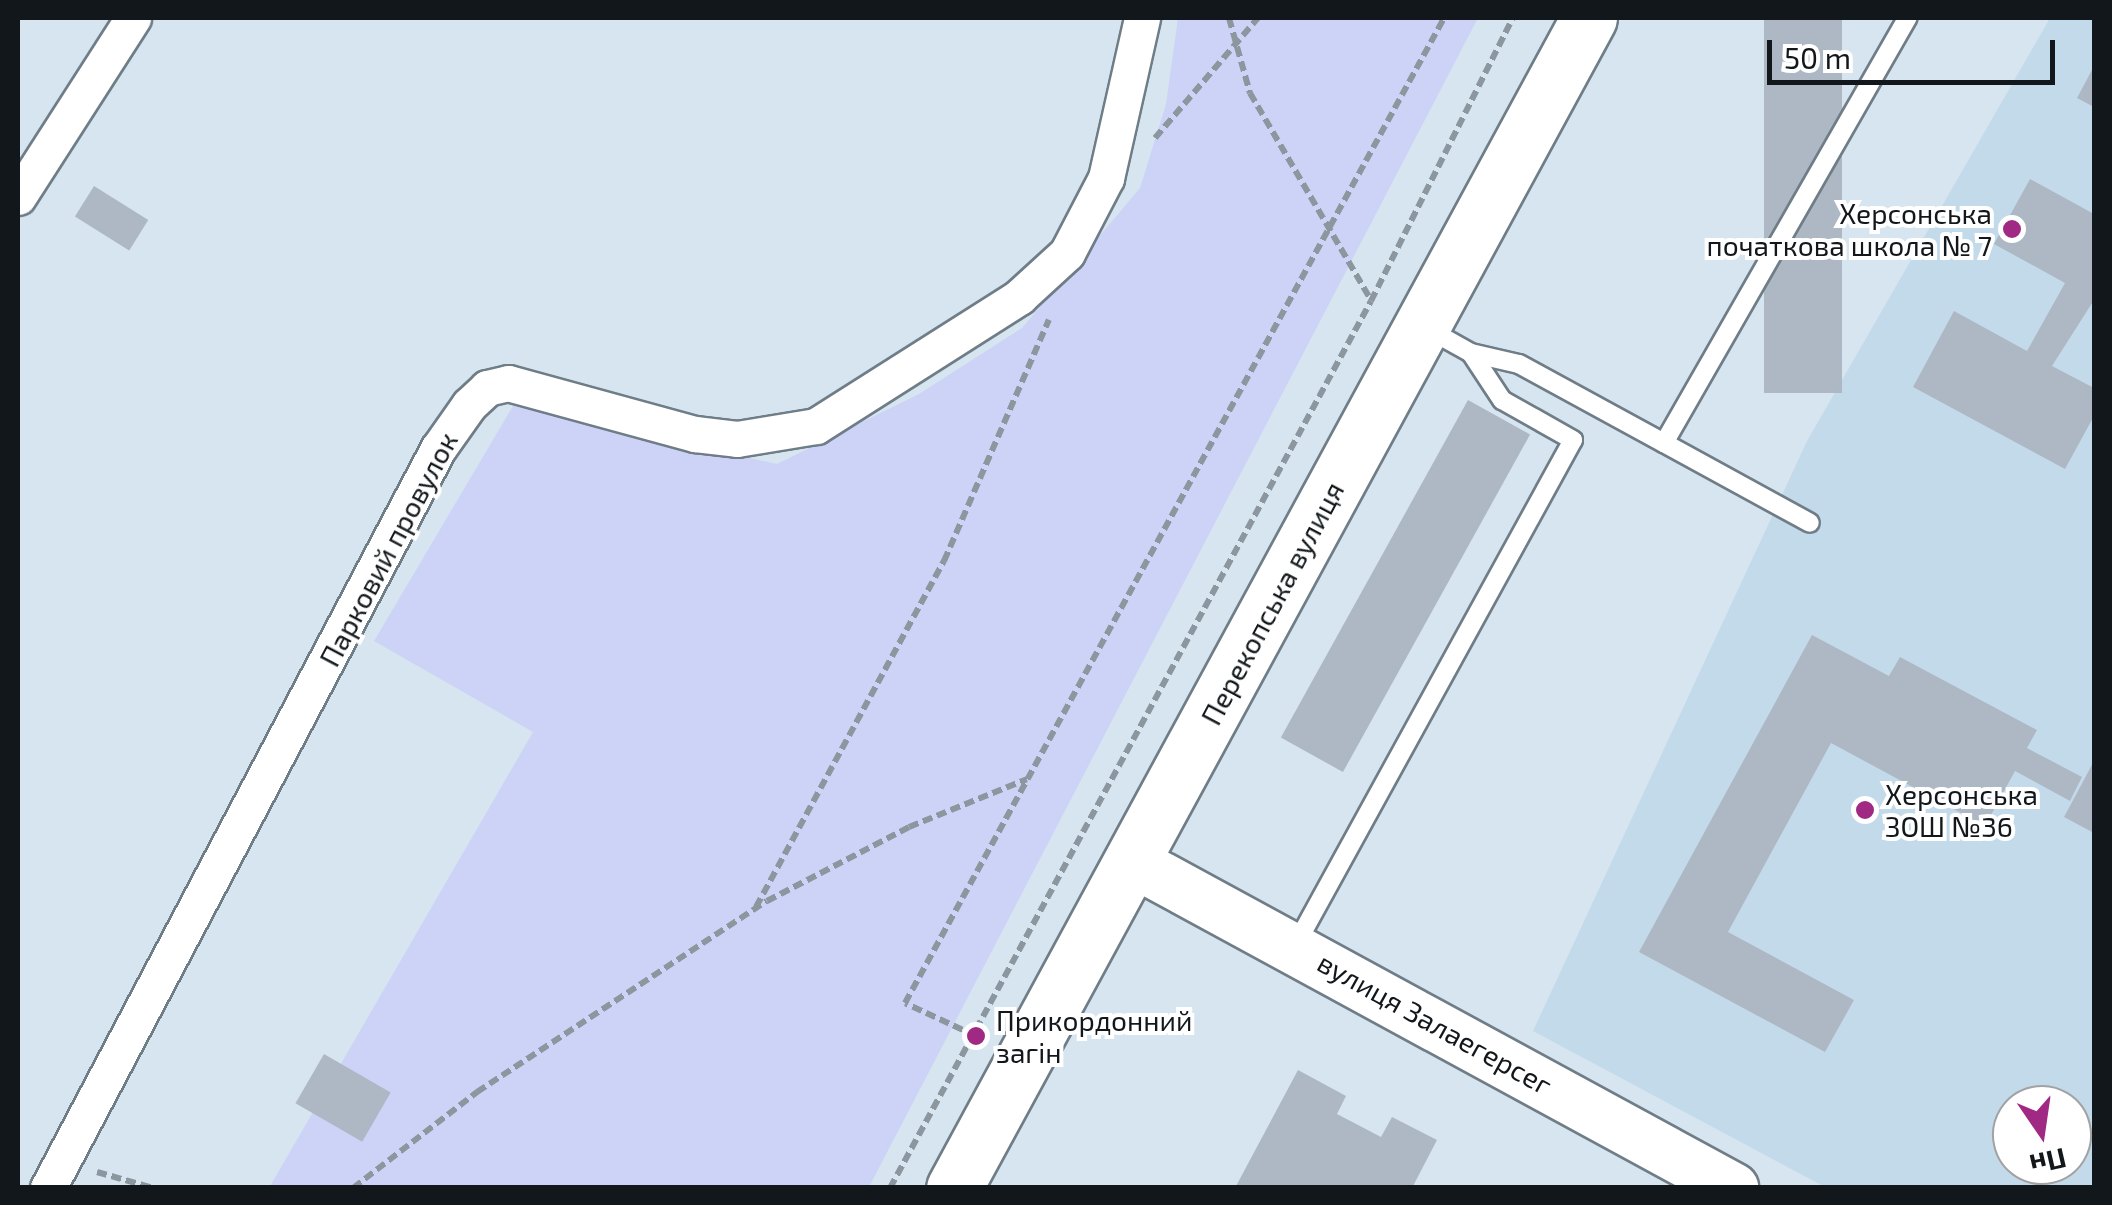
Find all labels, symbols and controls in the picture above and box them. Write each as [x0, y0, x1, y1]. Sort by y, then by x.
scale bar [1772, 20, 2060, 82]
text: 50 m [1784, 39, 1851, 75]
place label: Херсонська початкова школа № 7 [1707, 196, 1992, 262]
marker: Херсонська початкова школа № 7 [2001, 218, 2023, 240]
street label: Парковий провулок [312, 426, 464, 672]
street label: Перекопська вулиця [1194, 476, 1350, 730]
place label: Херсонська ЗОШ №36 [1885, 777, 2038, 843]
marker: Херсонська ЗОШ №36 [1854, 799, 1876, 821]
street label: вулиця Залаегерсег [1312, 945, 1558, 1101]
place label: Прикордонний загін [996, 1003, 1192, 1069]
marker: Прикордонний загін [965, 1025, 987, 1047]
north arrow [1992, 1085, 2092, 1185]
text: Пн [2027, 1142, 2070, 1183]

